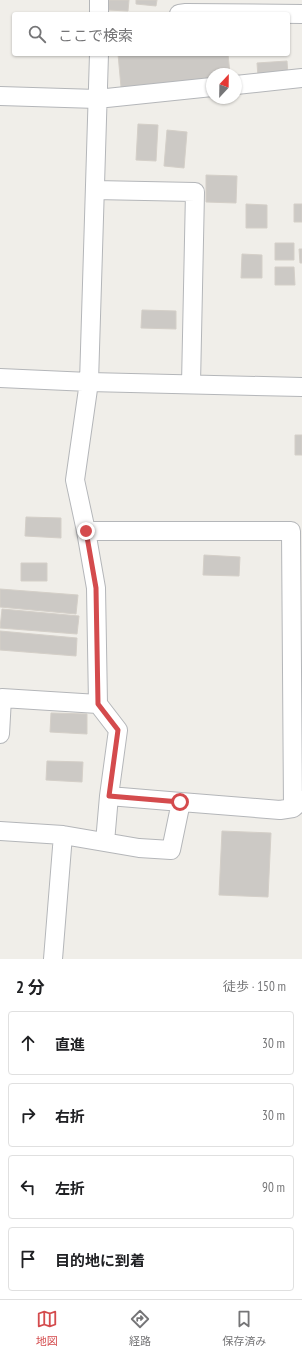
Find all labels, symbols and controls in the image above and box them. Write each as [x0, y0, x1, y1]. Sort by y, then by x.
search box [12, 12, 290, 56]
icon: search [26, 23, 48, 45]
text: ここで検索 [58, 26, 133, 45]
north arrow [206, 68, 242, 104]
route end [77, 522, 95, 540]
route start [171, 793, 189, 811]
text: 2 分 [16, 976, 45, 998]
text: 徒歩 · 150 m [223, 978, 286, 995]
icon: ahead [17, 1032, 39, 1054]
text: 直進 [55, 1035, 85, 1054]
text: 30 m [262, 1035, 285, 1052]
icon: right [17, 1104, 39, 1126]
text: 右折 [55, 1107, 85, 1126]
text: 30 m [262, 1107, 285, 1124]
icon: left [17, 1176, 39, 1198]
text: 左折 [55, 1179, 85, 1198]
text: 90 m [262, 1179, 285, 1196]
icon: arrive [17, 1248, 39, 1270]
text: 目的地に到着 [55, 1251, 145, 1270]
tab: 地図 [36, 1308, 58, 1348]
tab: 経路 [129, 1308, 151, 1348]
tab: 保存済み [222, 1308, 266, 1348]

